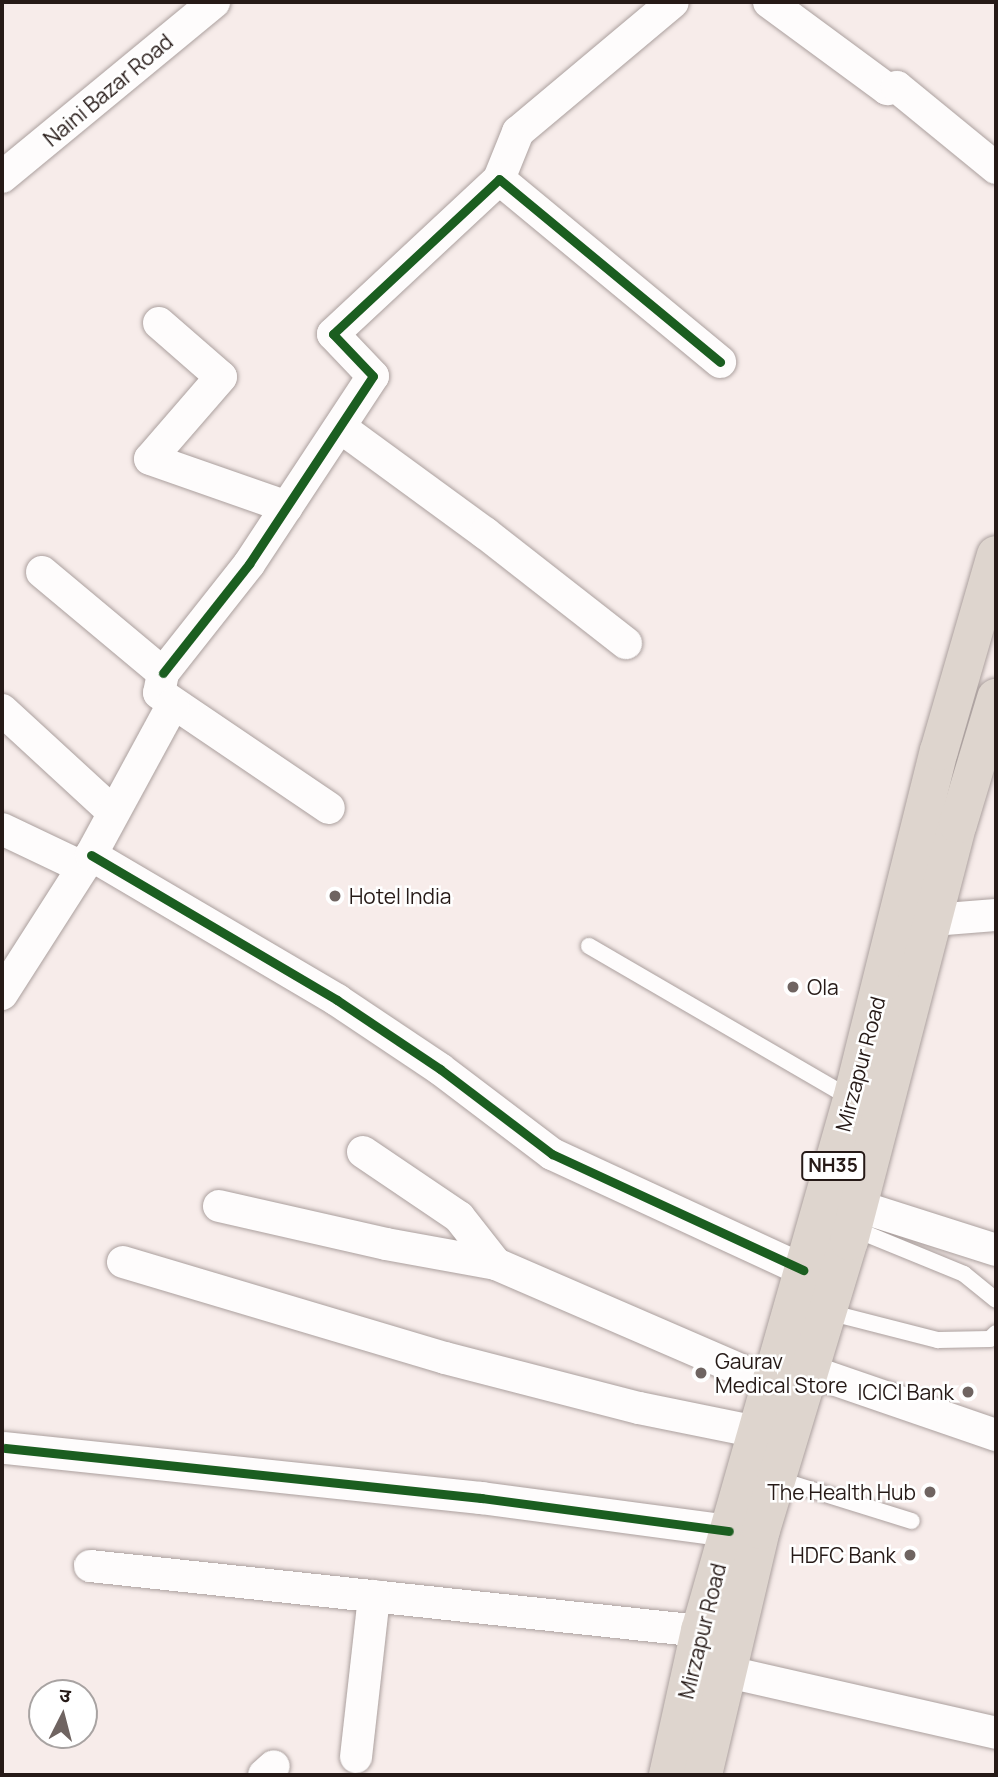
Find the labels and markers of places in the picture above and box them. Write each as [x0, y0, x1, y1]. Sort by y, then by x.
place label: Hotel India [349, 883, 451, 909]
marker: Hotel India [327, 888, 343, 904]
place label: Ola [807, 974, 839, 1000]
marker: Ola [785, 979, 801, 995]
place label: Gaurav Medical Store [715, 1348, 848, 1398]
marker: Gaurav Medical Store [693, 1365, 709, 1381]
place label: ICICI Bank [858, 1379, 954, 1405]
marker: ICICI Bank [960, 1384, 976, 1400]
place label: The Health Hub [767, 1479, 916, 1505]
marker: The Health Hub [922, 1484, 938, 1500]
place label: HDFC Bank [790, 1542, 896, 1568]
marker: HDFC Bank [902, 1547, 918, 1563]

